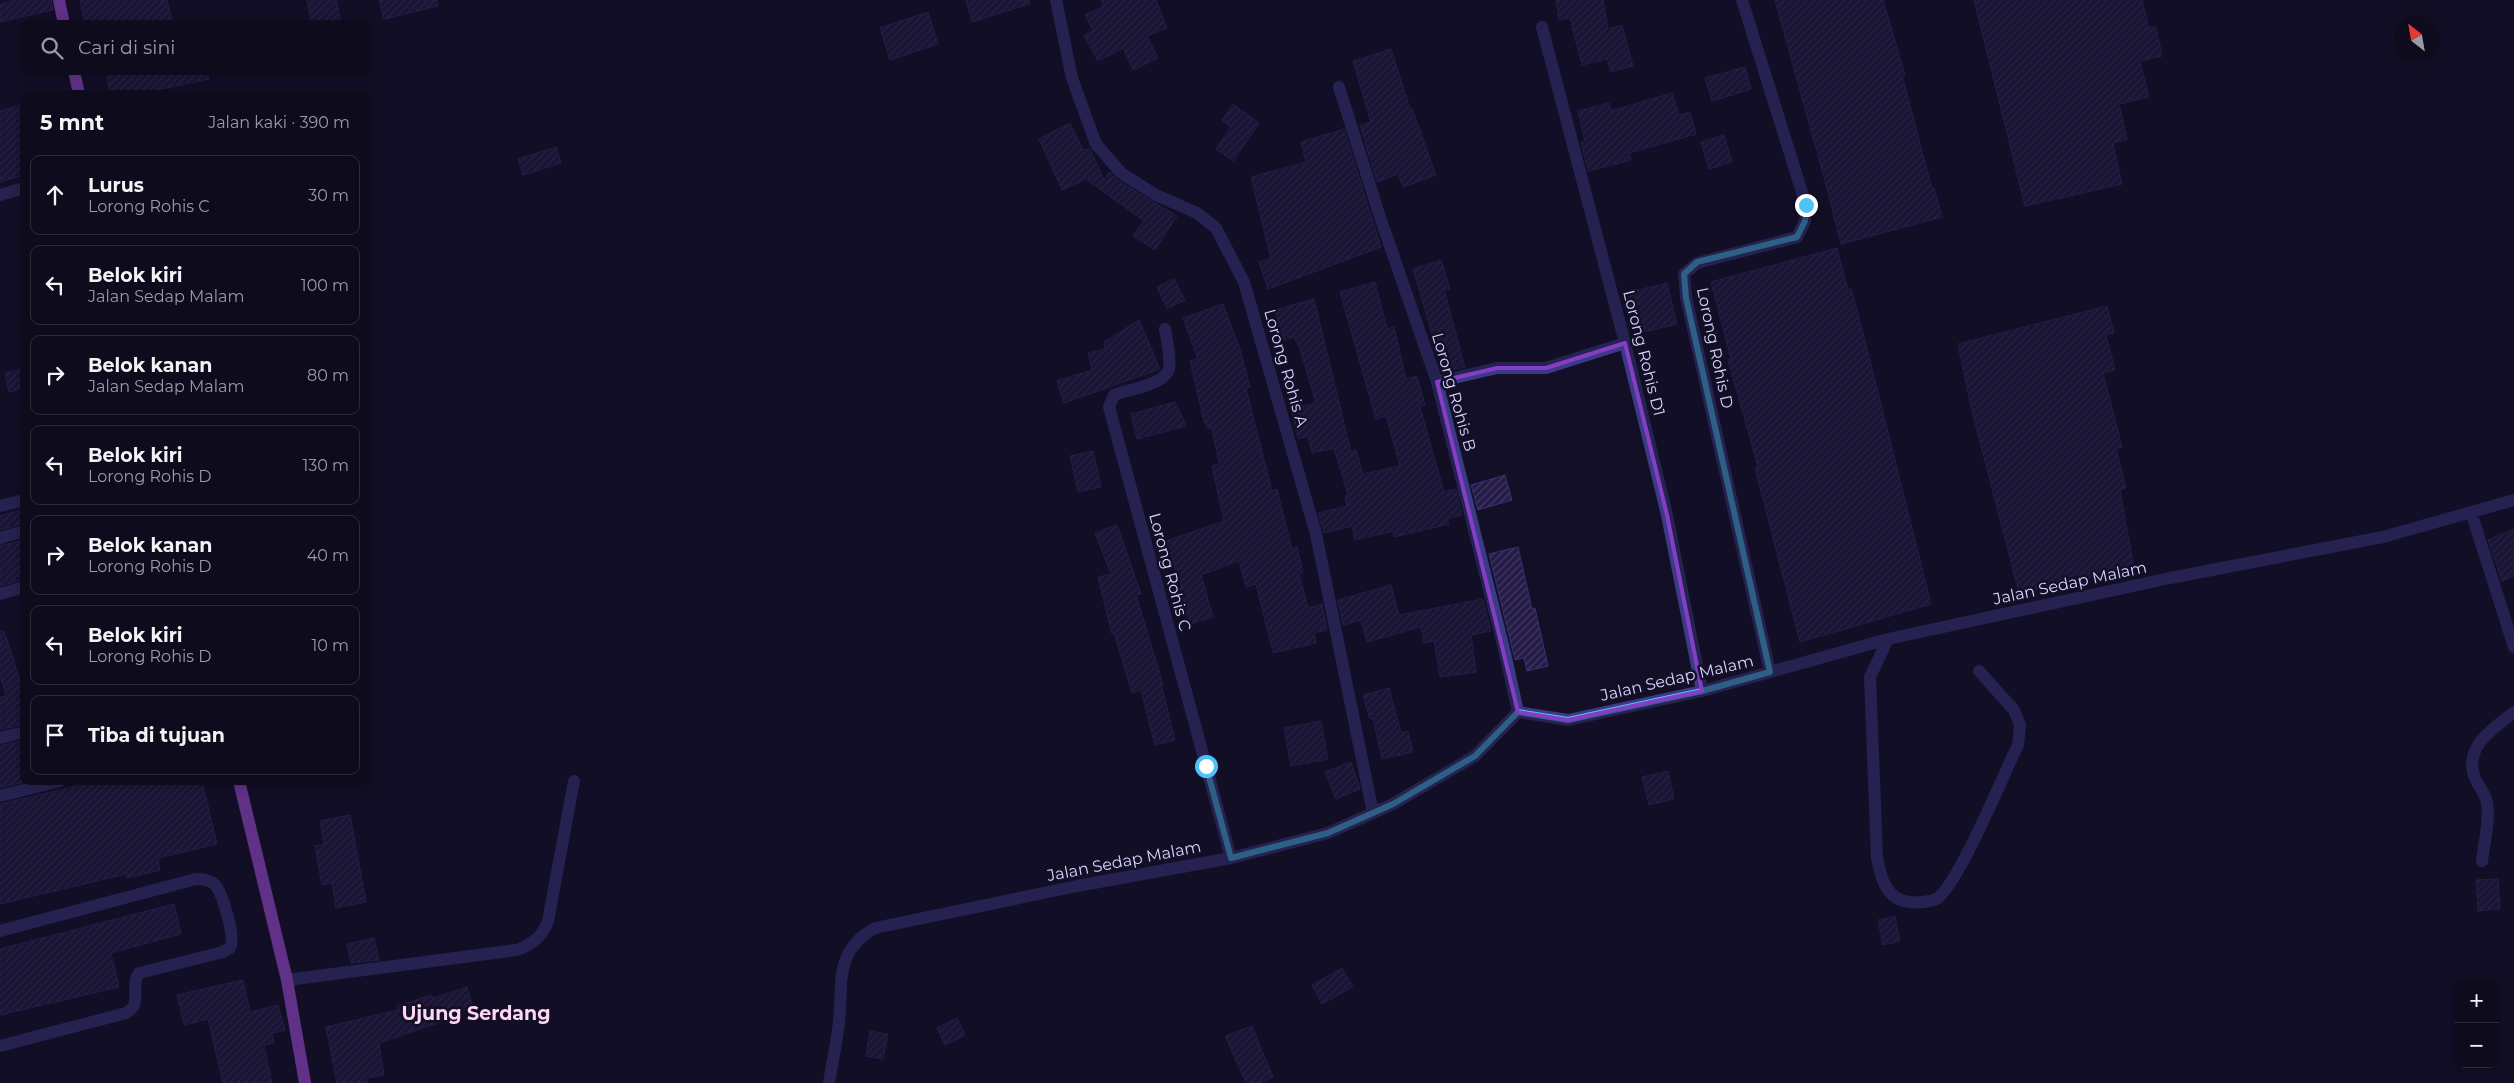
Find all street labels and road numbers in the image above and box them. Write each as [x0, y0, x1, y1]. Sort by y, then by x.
street label: Lorong Rohis D [1693, 286, 1737, 410]
street label: Lorong Rohis D1 [1619, 288, 1669, 418]
street label: Lorong Rohis A [1260, 307, 1312, 430]
street label: Lorong Rohis B [1428, 331, 1480, 453]
street label: Lorong Rohis C [1145, 511, 1195, 633]
street label: Jalan Sedap Malam [1991, 557, 2149, 609]
street label: Jalan Sedap Malam [1598, 651, 1755, 705]
street label: Jalan Sedap Malam [1044, 837, 1203, 885]

